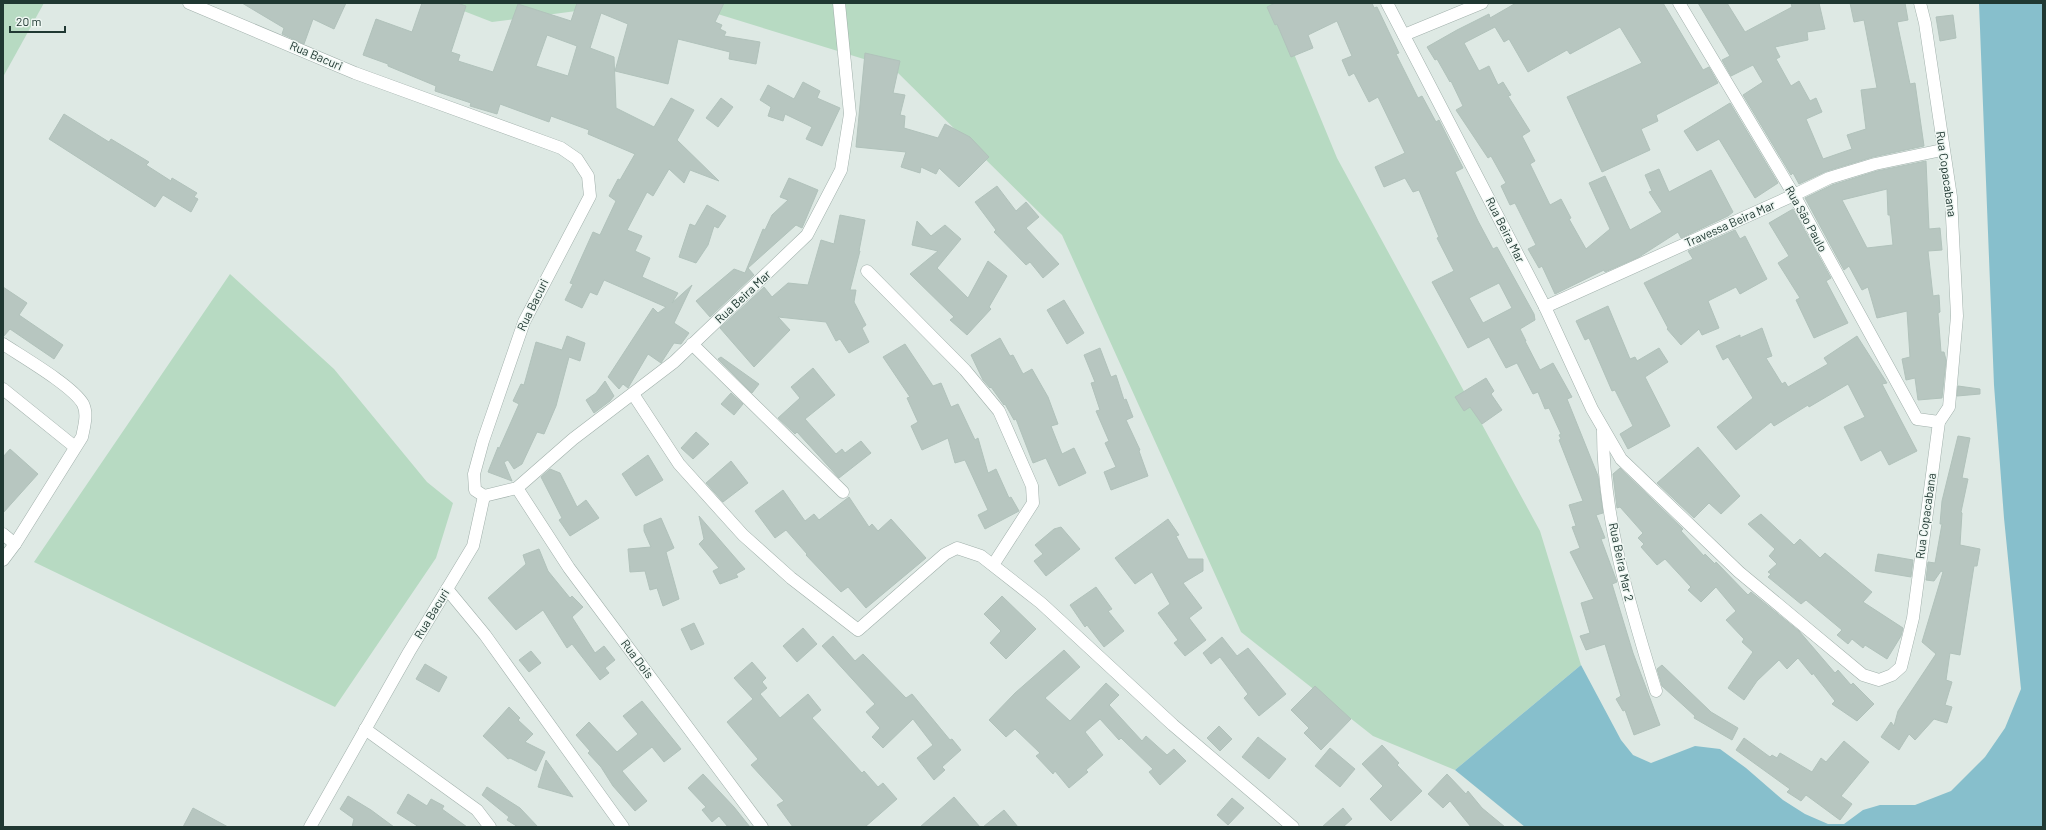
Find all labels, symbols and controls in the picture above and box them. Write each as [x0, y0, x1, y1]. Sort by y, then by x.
scale bar [10, 8, 65, 34]
text: 20 m [16, 14, 42, 28]
street label: Rua Bacuri [288, 38, 345, 72]
street label: Rua Copacabana [1934, 130, 1960, 218]
street label: Rua São Paulo [1783, 183, 1831, 254]
street label: Rua Beira Mar [1483, 195, 1529, 265]
street label: Travessa Beira Mar [1682, 197, 1777, 249]
street label: Rua Beira Mar [711, 266, 774, 326]
street label: Rua Bacuri [514, 276, 551, 333]
street label: Rua Copacabana [1912, 472, 1938, 560]
street label: Rua Beira Mar 2 [1607, 521, 1637, 602]
street label: Rua Bacuri [411, 586, 452, 641]
street label: Rua Dois [619, 636, 657, 681]

